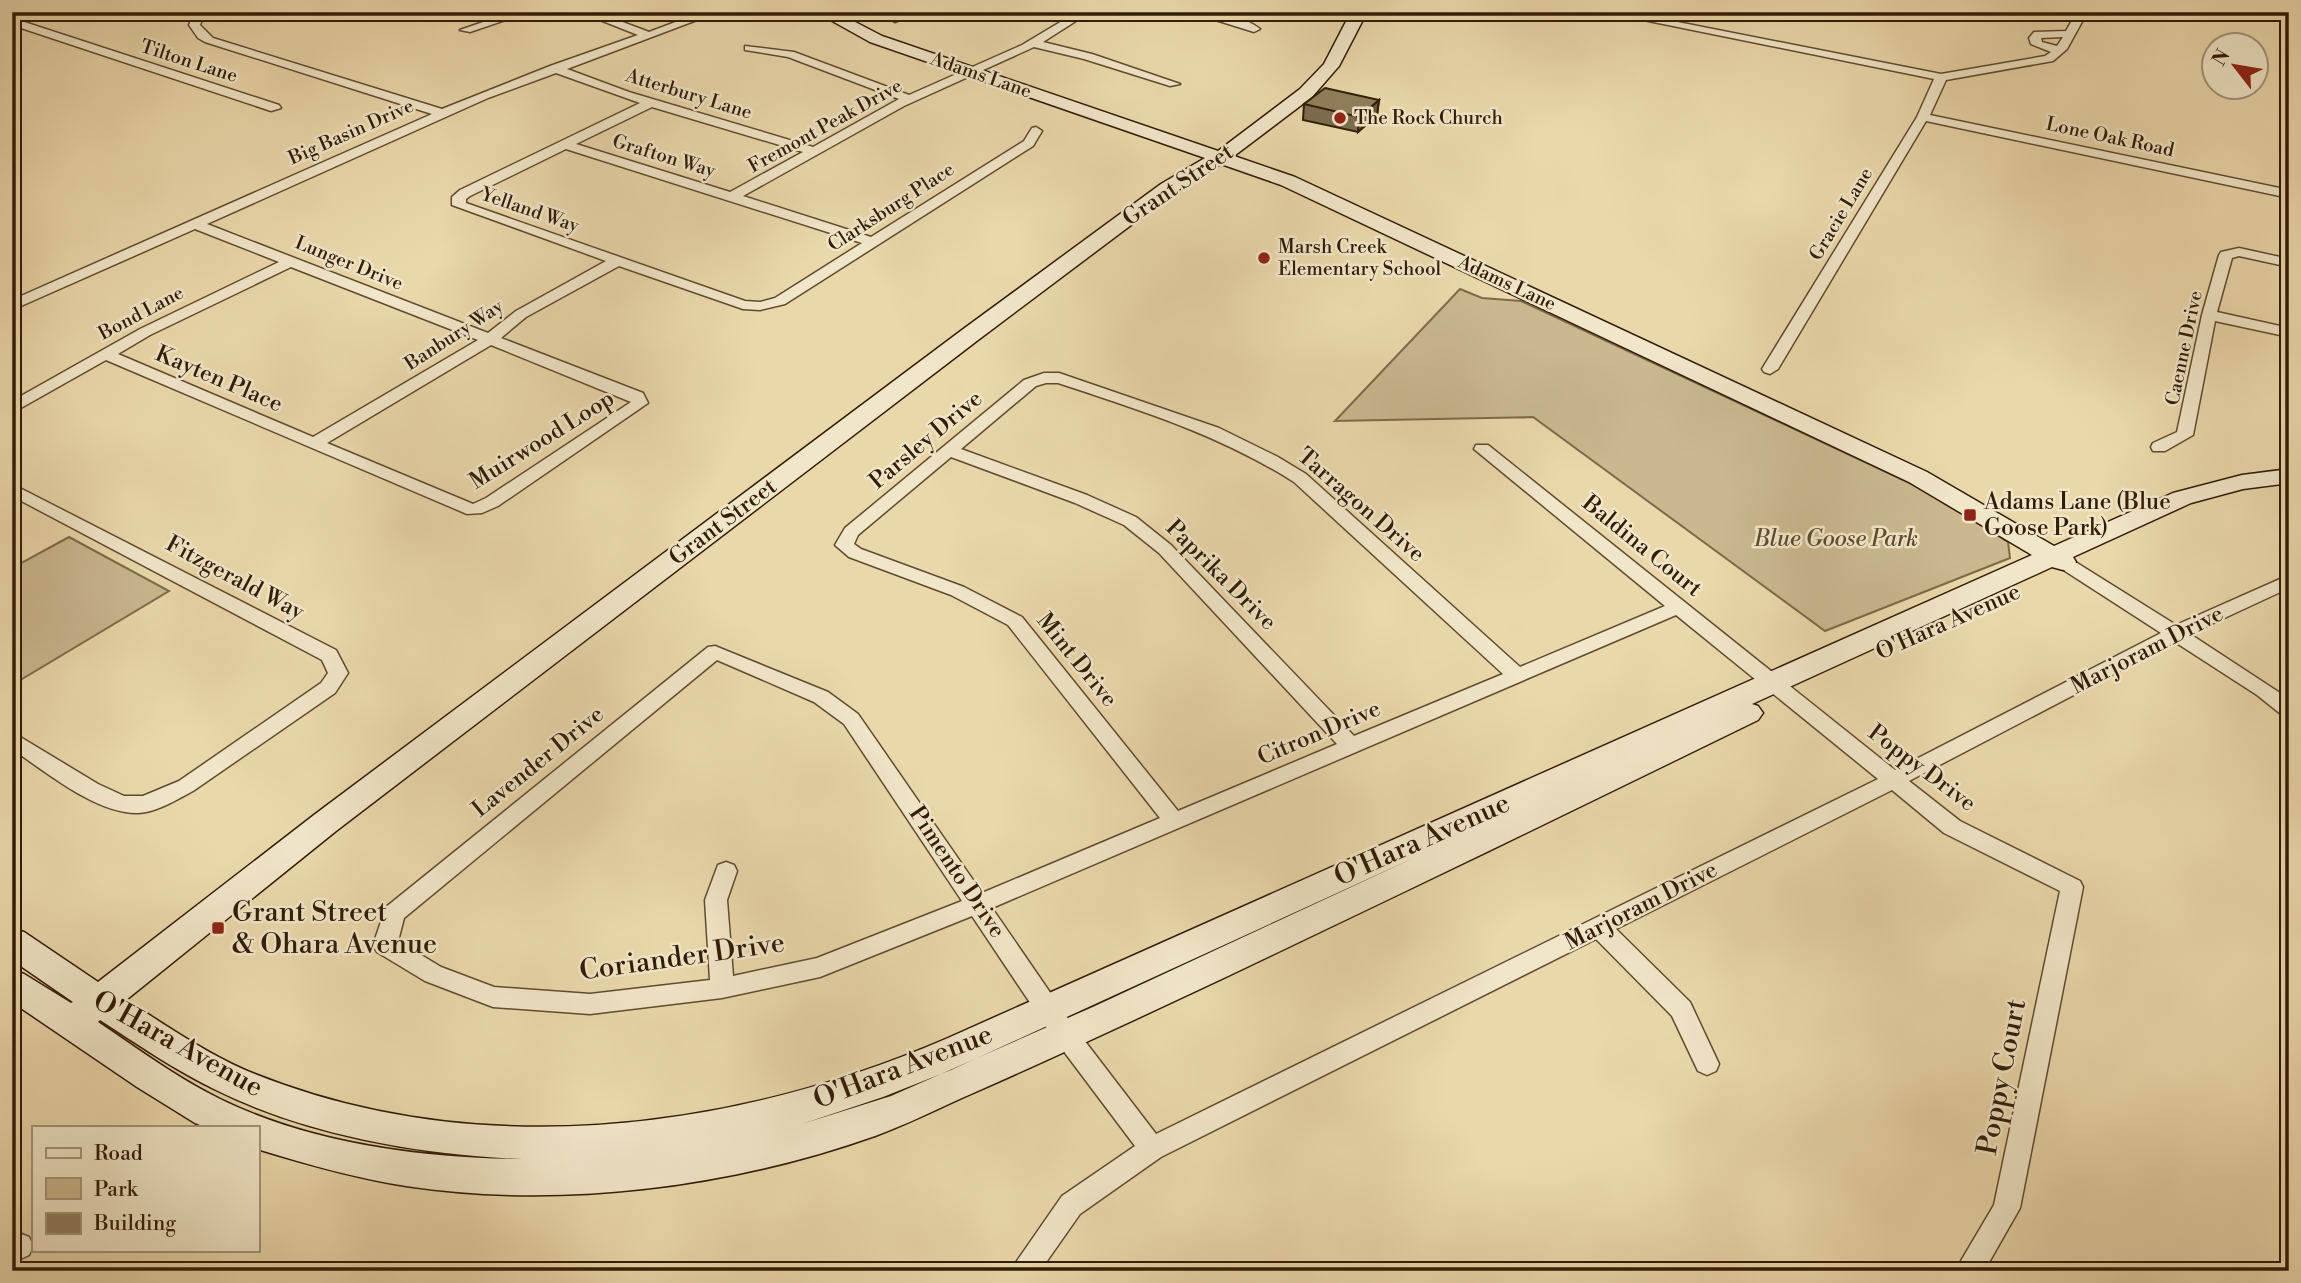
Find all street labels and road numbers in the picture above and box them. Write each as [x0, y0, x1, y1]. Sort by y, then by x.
street label: Tilton Lane [137, 34, 241, 88]
street label: Adams Lane [926, 46, 1035, 103]
street label: Atterbury Lane [622, 63, 755, 125]
street label: Fremont Peak Drive [744, 74, 906, 178]
street label: Big Basin Drive [284, 94, 417, 171]
street label: Lone Oak Road [2044, 112, 2176, 162]
street label: Grafton Way [610, 129, 719, 183]
street label: Grant Street [1117, 138, 1239, 232]
street label: Clarksburg Place [823, 157, 959, 257]
street label: Gracie Lane [1804, 163, 1878, 265]
street label: Yelland Way [477, 182, 583, 238]
street label: Lunger Drive [291, 230, 407, 296]
street label: Adams Lane [1453, 249, 1560, 316]
street label: Bond Lane [93, 281, 188, 346]
street label: Caenne Drive [2160, 288, 2208, 408]
street label: Banbury Way [399, 294, 508, 376]
street label: Kayten Place [151, 340, 287, 418]
street label: Muirwood Loop [464, 384, 620, 496]
street label: Parsley Drive [864, 385, 988, 495]
street label: Tarragon Drive [1291, 442, 1431, 568]
street label: Grant Street [664, 472, 782, 572]
street label: Baldina Court [1576, 489, 1708, 603]
street label: Paprika Drive [1160, 514, 1282, 636]
street label: Fitzgerald Way [161, 530, 310, 627]
street label: O'Hara Avenue [1871, 578, 2025, 666]
street label: Marjoram Drive [2066, 599, 2228, 701]
street label: Mint Drive [1031, 607, 1123, 713]
street label: Citron Drive [1253, 695, 1385, 771]
street label: Lavender Drive [467, 700, 609, 824]
street label: Poppy Drive [1863, 718, 1981, 818]
street label: O'Hara Avenue [1329, 786, 1515, 894]
street label: Pimento Drive [903, 801, 1011, 943]
street label: Marjoram Drive [1560, 855, 1722, 957]
street label: Coriander Drive [577, 925, 787, 989]
street label: O'Hara Avenue [87, 983, 269, 1105]
street label: Poppy Court [1970, 996, 2034, 1158]
street label: O'Hara Avenue [809, 1017, 997, 1117]

